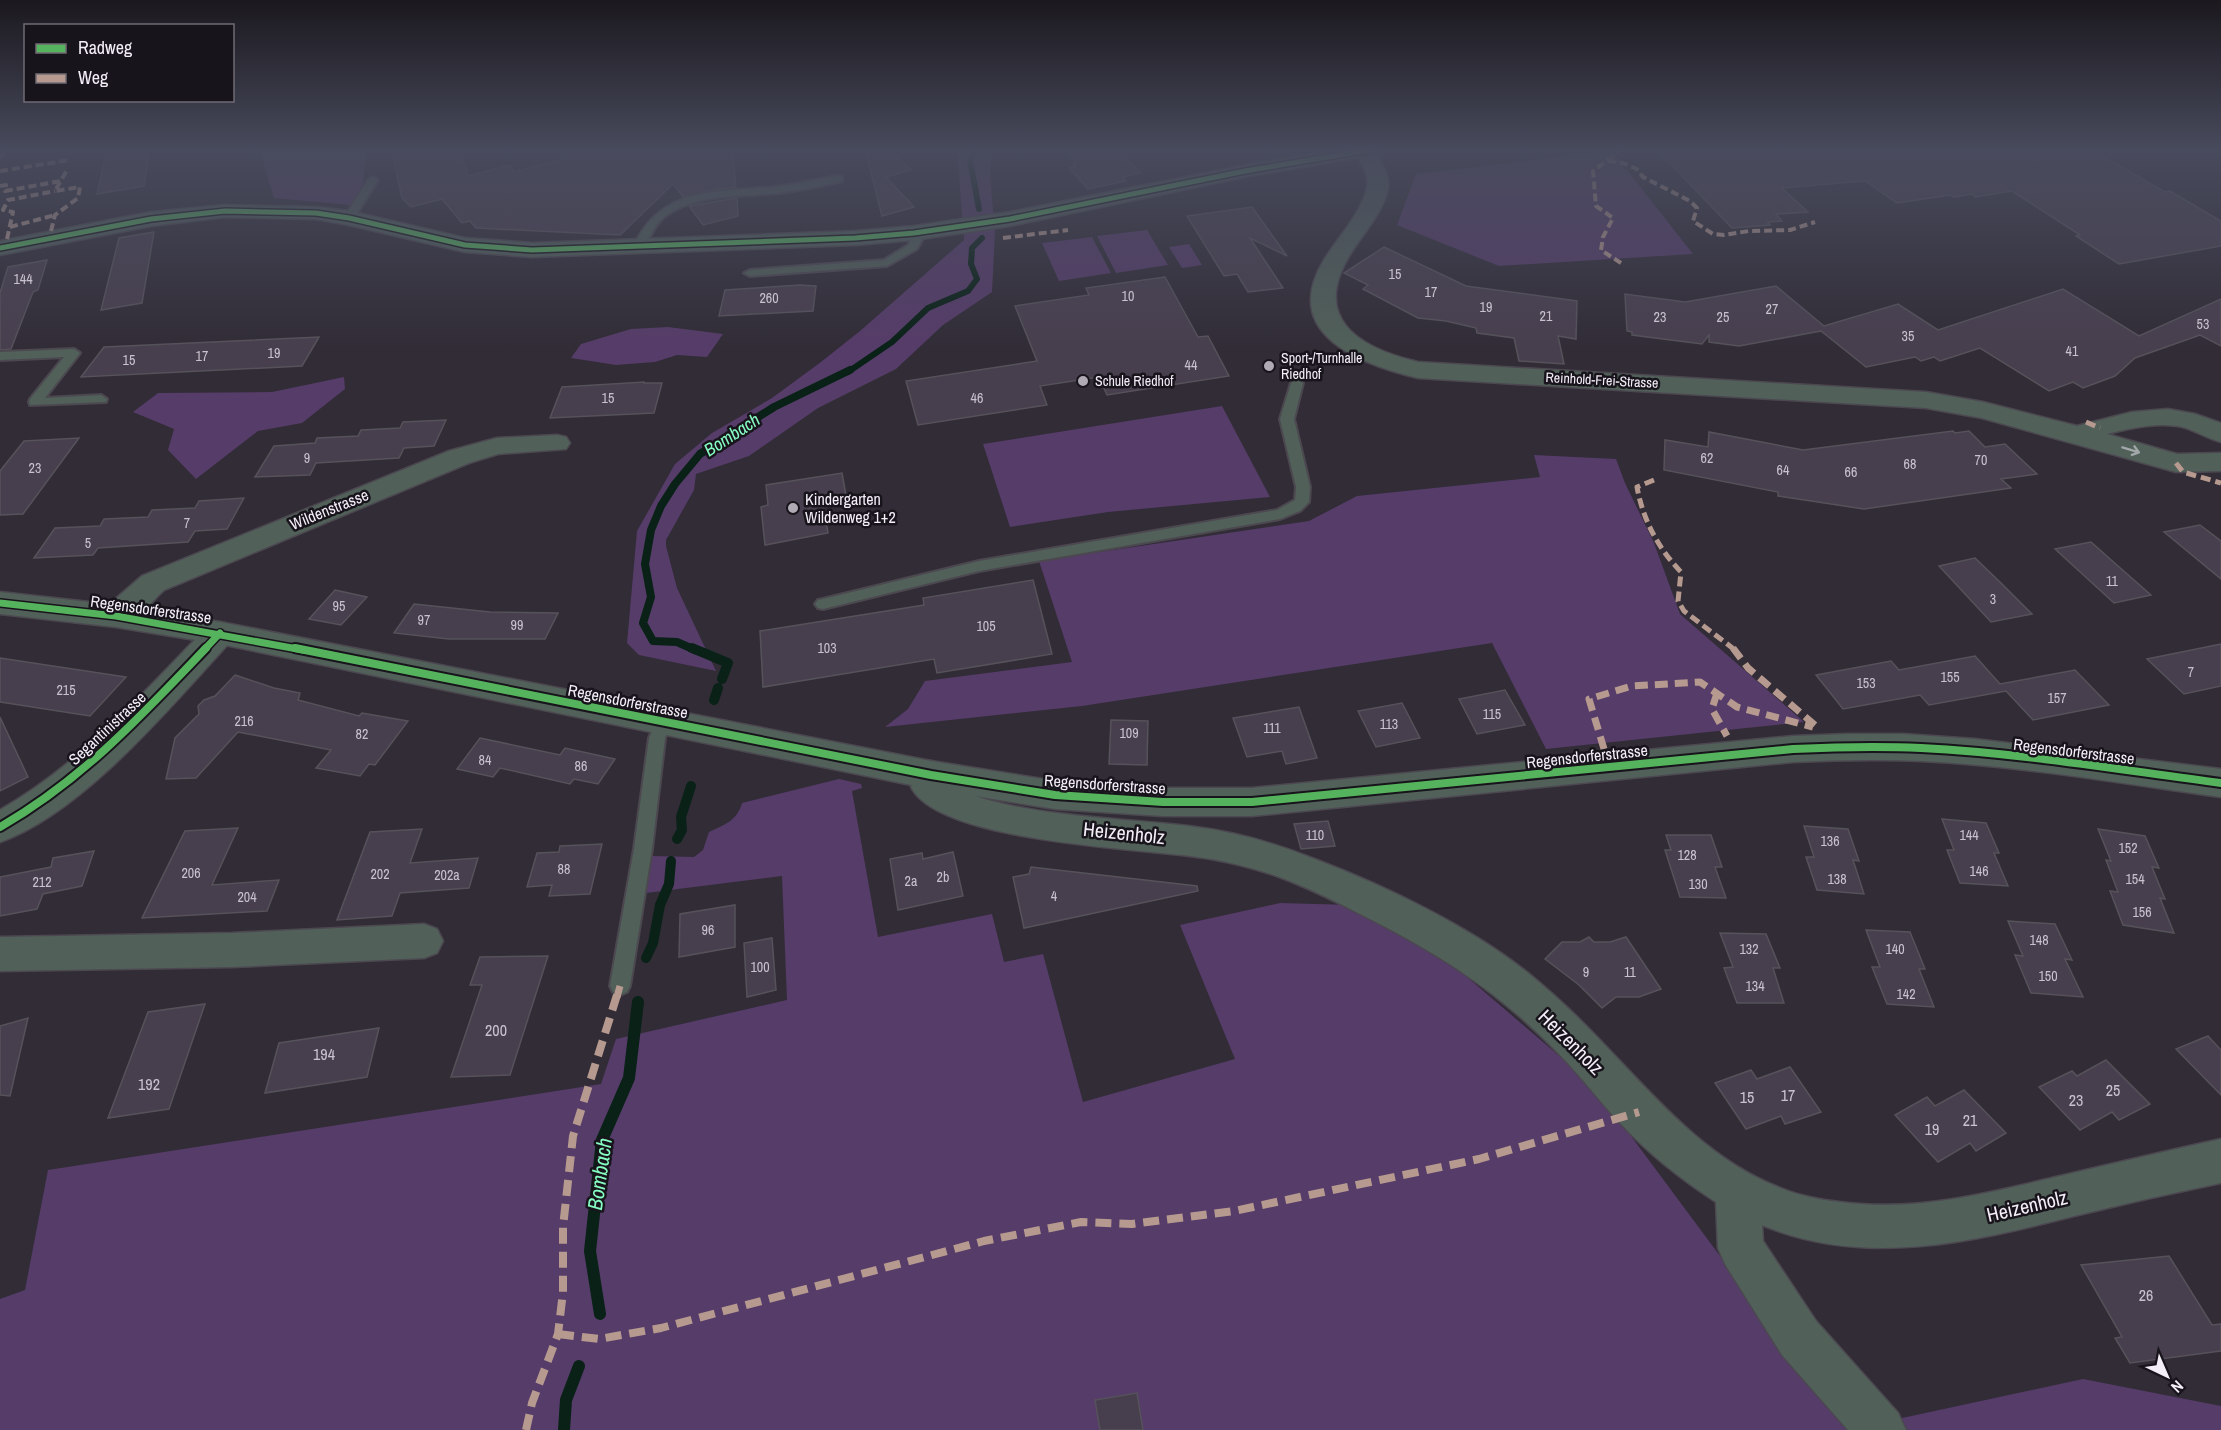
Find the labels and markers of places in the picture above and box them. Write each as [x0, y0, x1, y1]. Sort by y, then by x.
place label: Sport-/Turnhalle Riedhof [1281, 349, 1362, 383]
marker: Sport-/Turnhalle Riedhof [1262, 359, 1276, 373]
place label: Schule Riedhof [1095, 372, 1174, 390]
marker: Schule Riedhof [1076, 374, 1090, 388]
place label: Kindergarten Wildenweg 1+2 [805, 488, 896, 528]
marker: Kindergarten Wildenweg 1+2 [786, 501, 800, 515]

